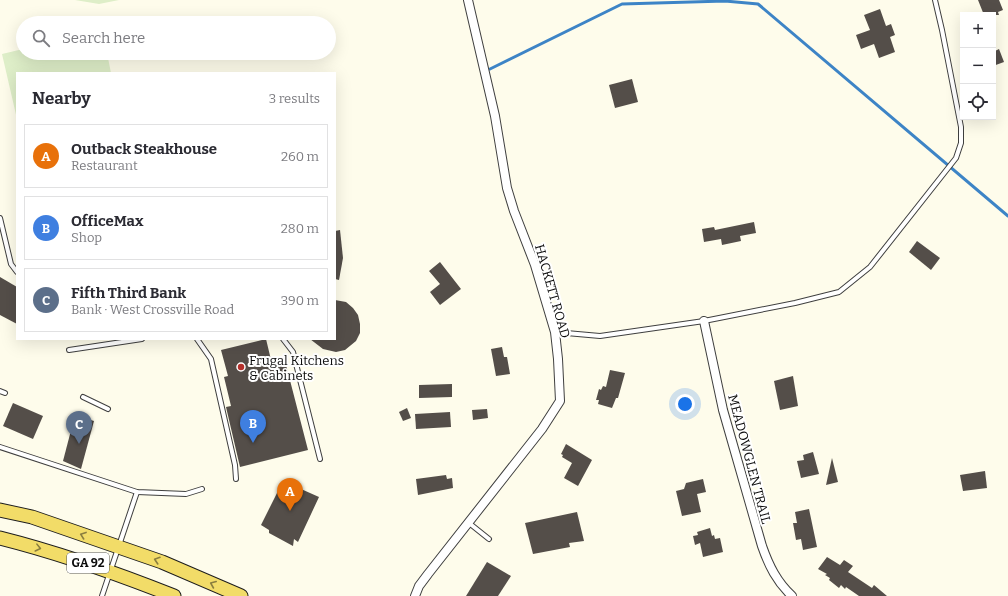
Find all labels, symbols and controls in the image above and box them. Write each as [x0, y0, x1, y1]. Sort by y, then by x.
map controls [960, 12, 996, 120]
button: + [960, 12, 996, 48]
search box [16, 16, 336, 60]
icon: search [30, 27, 52, 49]
text: Search here [62, 29, 145, 47]
button: − [960, 48, 996, 84]
button: locate [960, 84, 996, 120]
text: Nearby [32, 88, 91, 109]
text: 3 results [269, 91, 320, 106]
text: Outback Steakhouse [71, 140, 217, 158]
text: A [41, 149, 51, 164]
text: 260 m [281, 149, 319, 164]
text: Restaurant [71, 158, 138, 173]
text: OfficeMax [71, 212, 143, 230]
text: B [42, 221, 50, 236]
text: 280 m [281, 221, 319, 236]
text: Shop [71, 230, 102, 245]
street label: HACKETT ROAD [532, 242, 573, 340]
text: Fifth Third Bank [71, 284, 186, 302]
text: C [42, 293, 50, 308]
text: 390 m [281, 293, 319, 308]
text: Bank · West Crossville Road [71, 302, 234, 317]
place label: Frugal Kitchens & Cabinets [249, 353, 344, 383]
marker: Frugal Kitchens & Cabinets [236, 362, 246, 372]
street label: MEADOWGLEN TRAIL [725, 393, 774, 526]
your location [675, 394, 695, 414]
pin: B [240, 410, 266, 443]
pin: C [66, 411, 92, 444]
pin: A [277, 478, 303, 511]
one-way arrow [79, 532, 86, 540]
one-way arrow [35, 543, 41, 551]
road number: GA 92 [67, 553, 109, 573]
one-way arrow [154, 557, 161, 565]
one-way arrow [209, 580, 216, 588]

